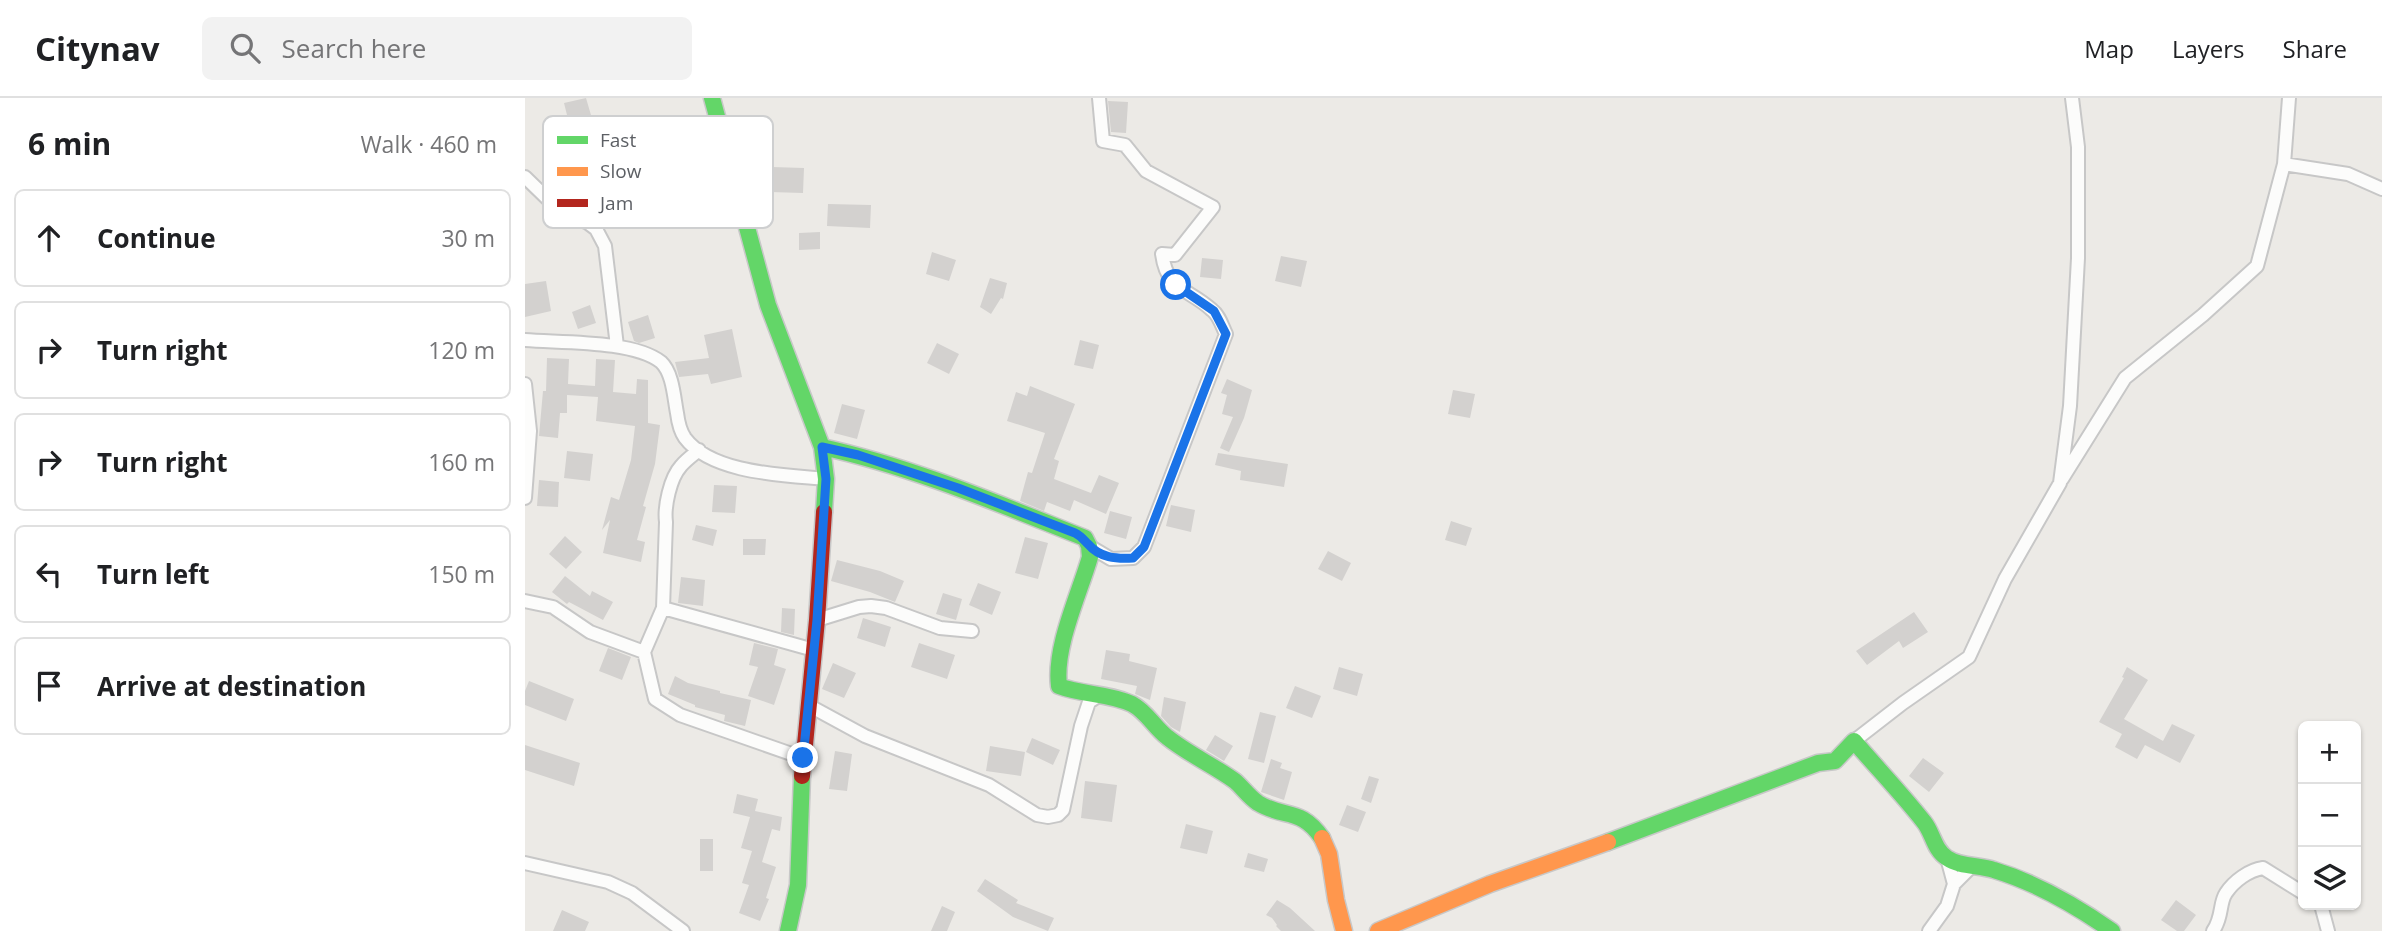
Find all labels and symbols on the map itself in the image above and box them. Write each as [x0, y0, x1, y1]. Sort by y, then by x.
legend [543, 116, 773, 228]
text: Fast [600, 127, 636, 153]
text: Slow [600, 158, 642, 184]
text: Jam [598, 190, 633, 216]
route start [1160, 269, 1191, 300]
route end [787, 742, 818, 773]

